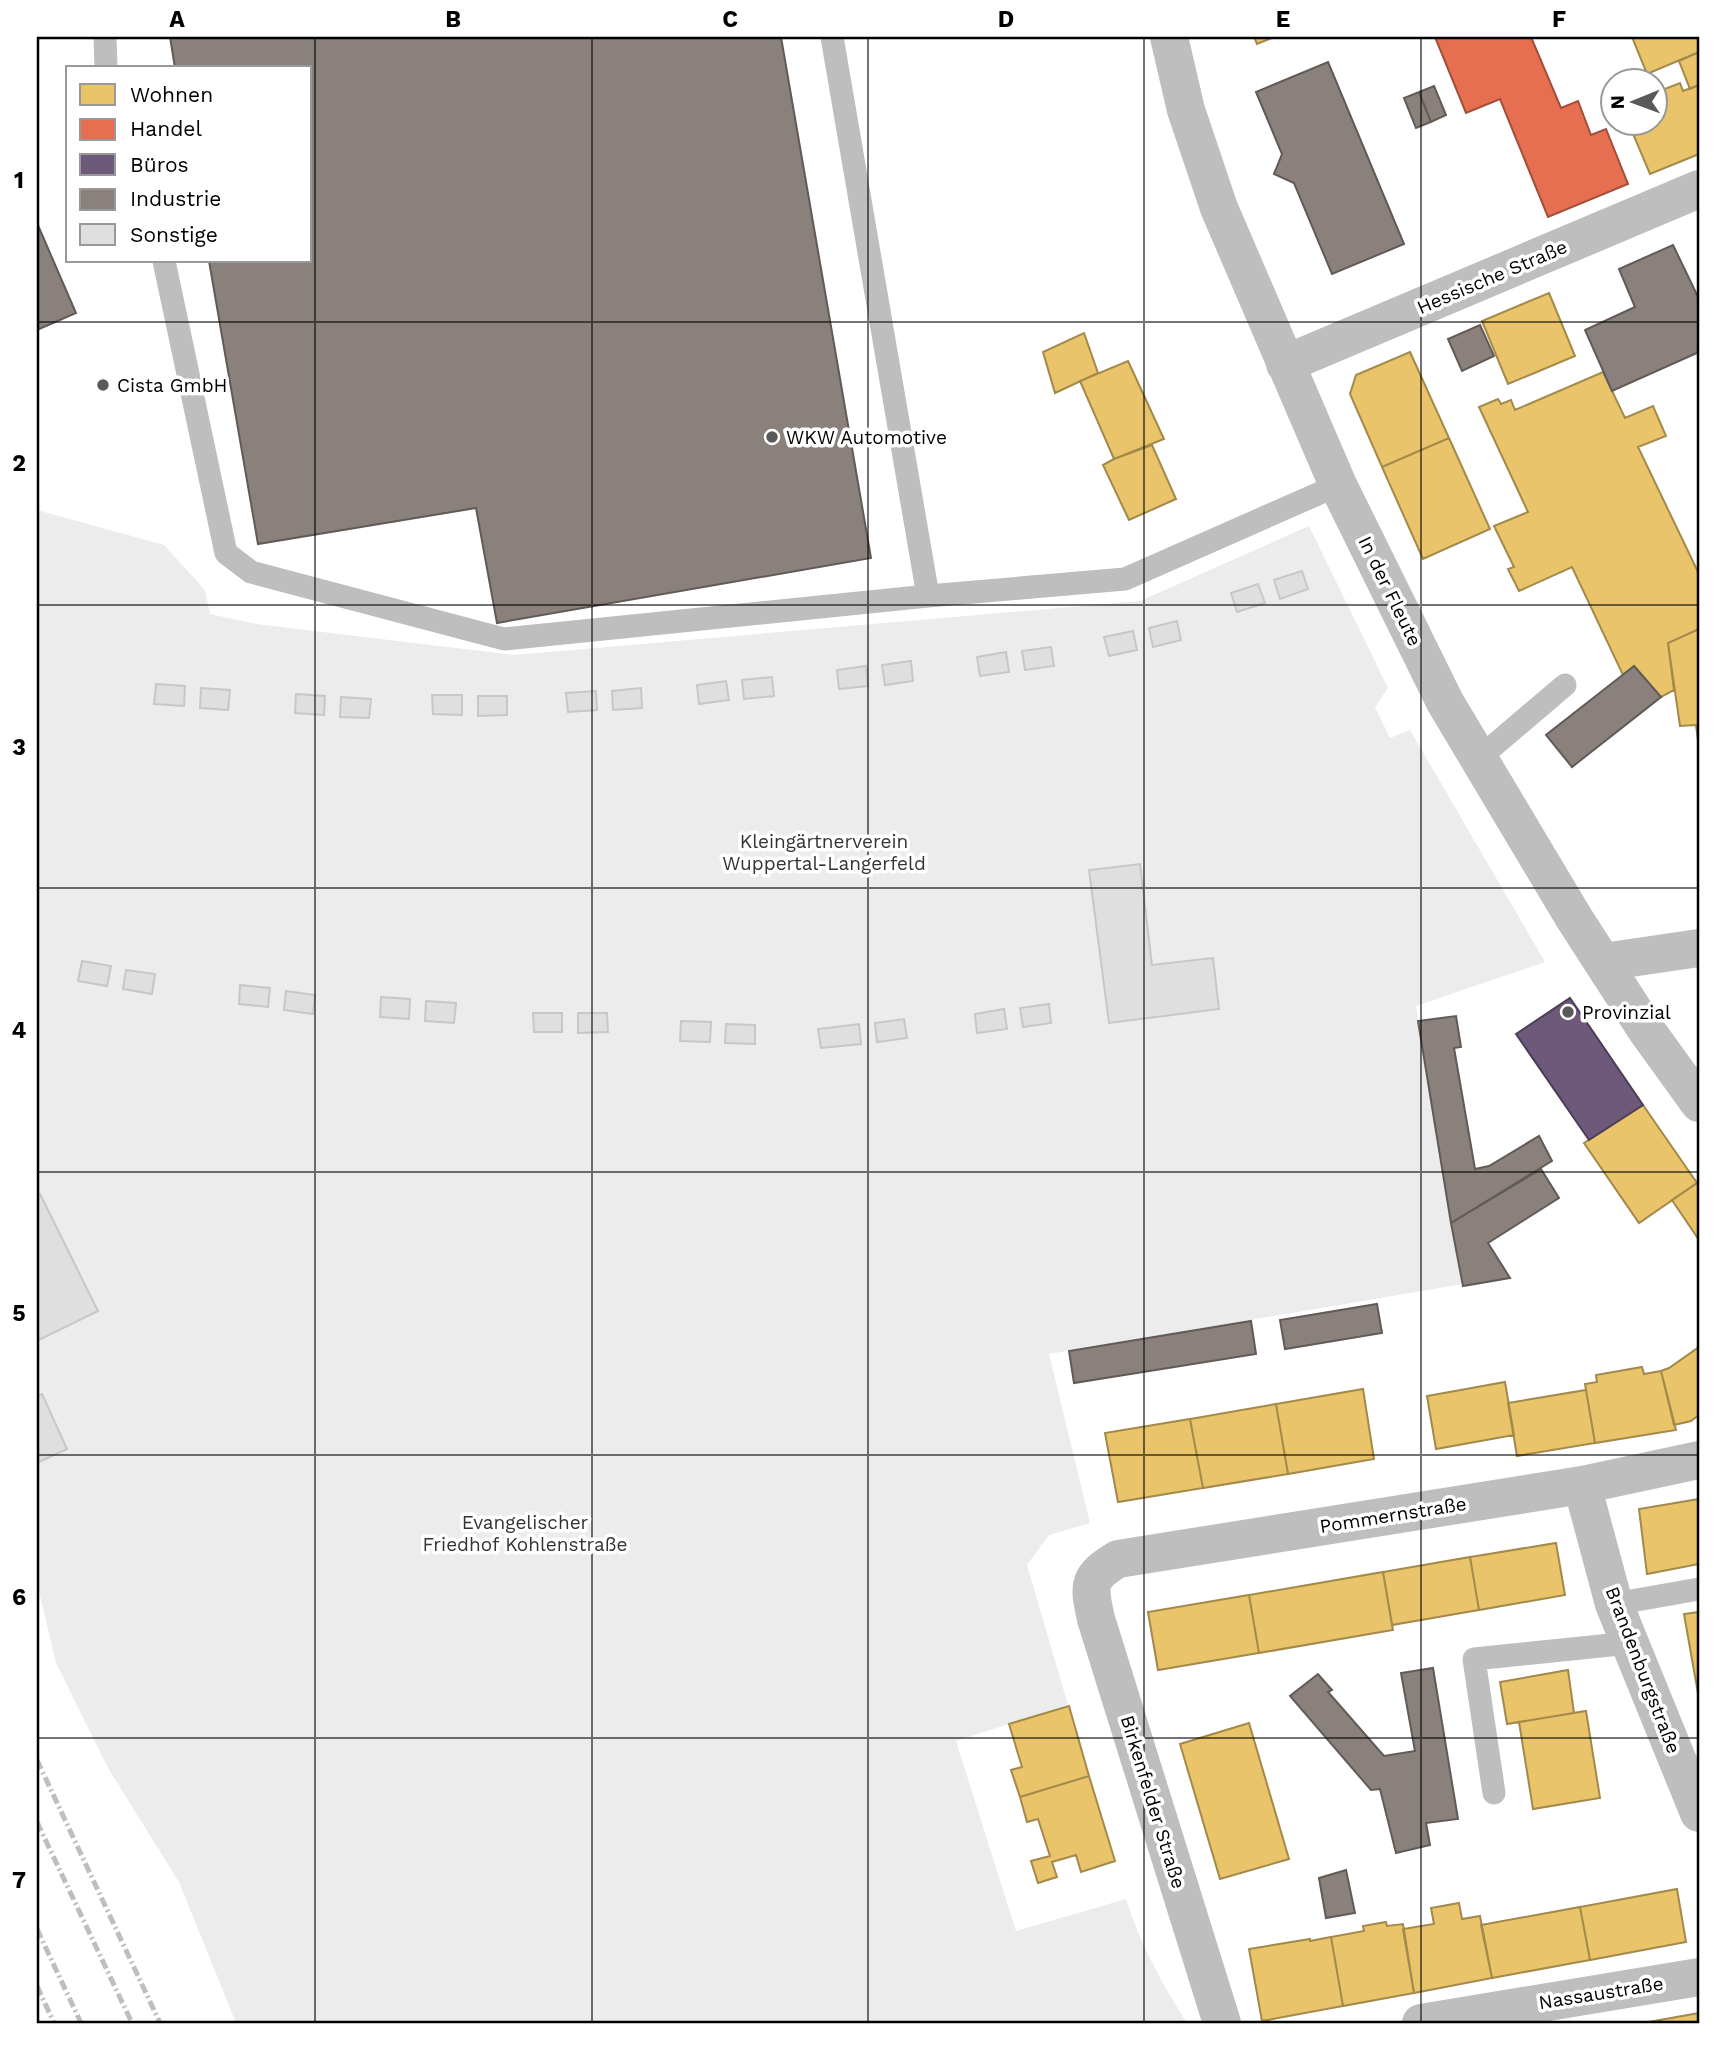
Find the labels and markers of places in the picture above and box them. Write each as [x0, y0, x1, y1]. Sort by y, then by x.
place label: Cista GmbH [117, 374, 227, 397]
marker: Cista GmbH [95, 377, 111, 393]
place label: WKW Automotive [786, 426, 947, 449]
marker: WKW Automotive [764, 429, 780, 445]
place label: Provinzial [1582, 1001, 1671, 1024]
marker: Provinzial [1560, 1004, 1576, 1020]

